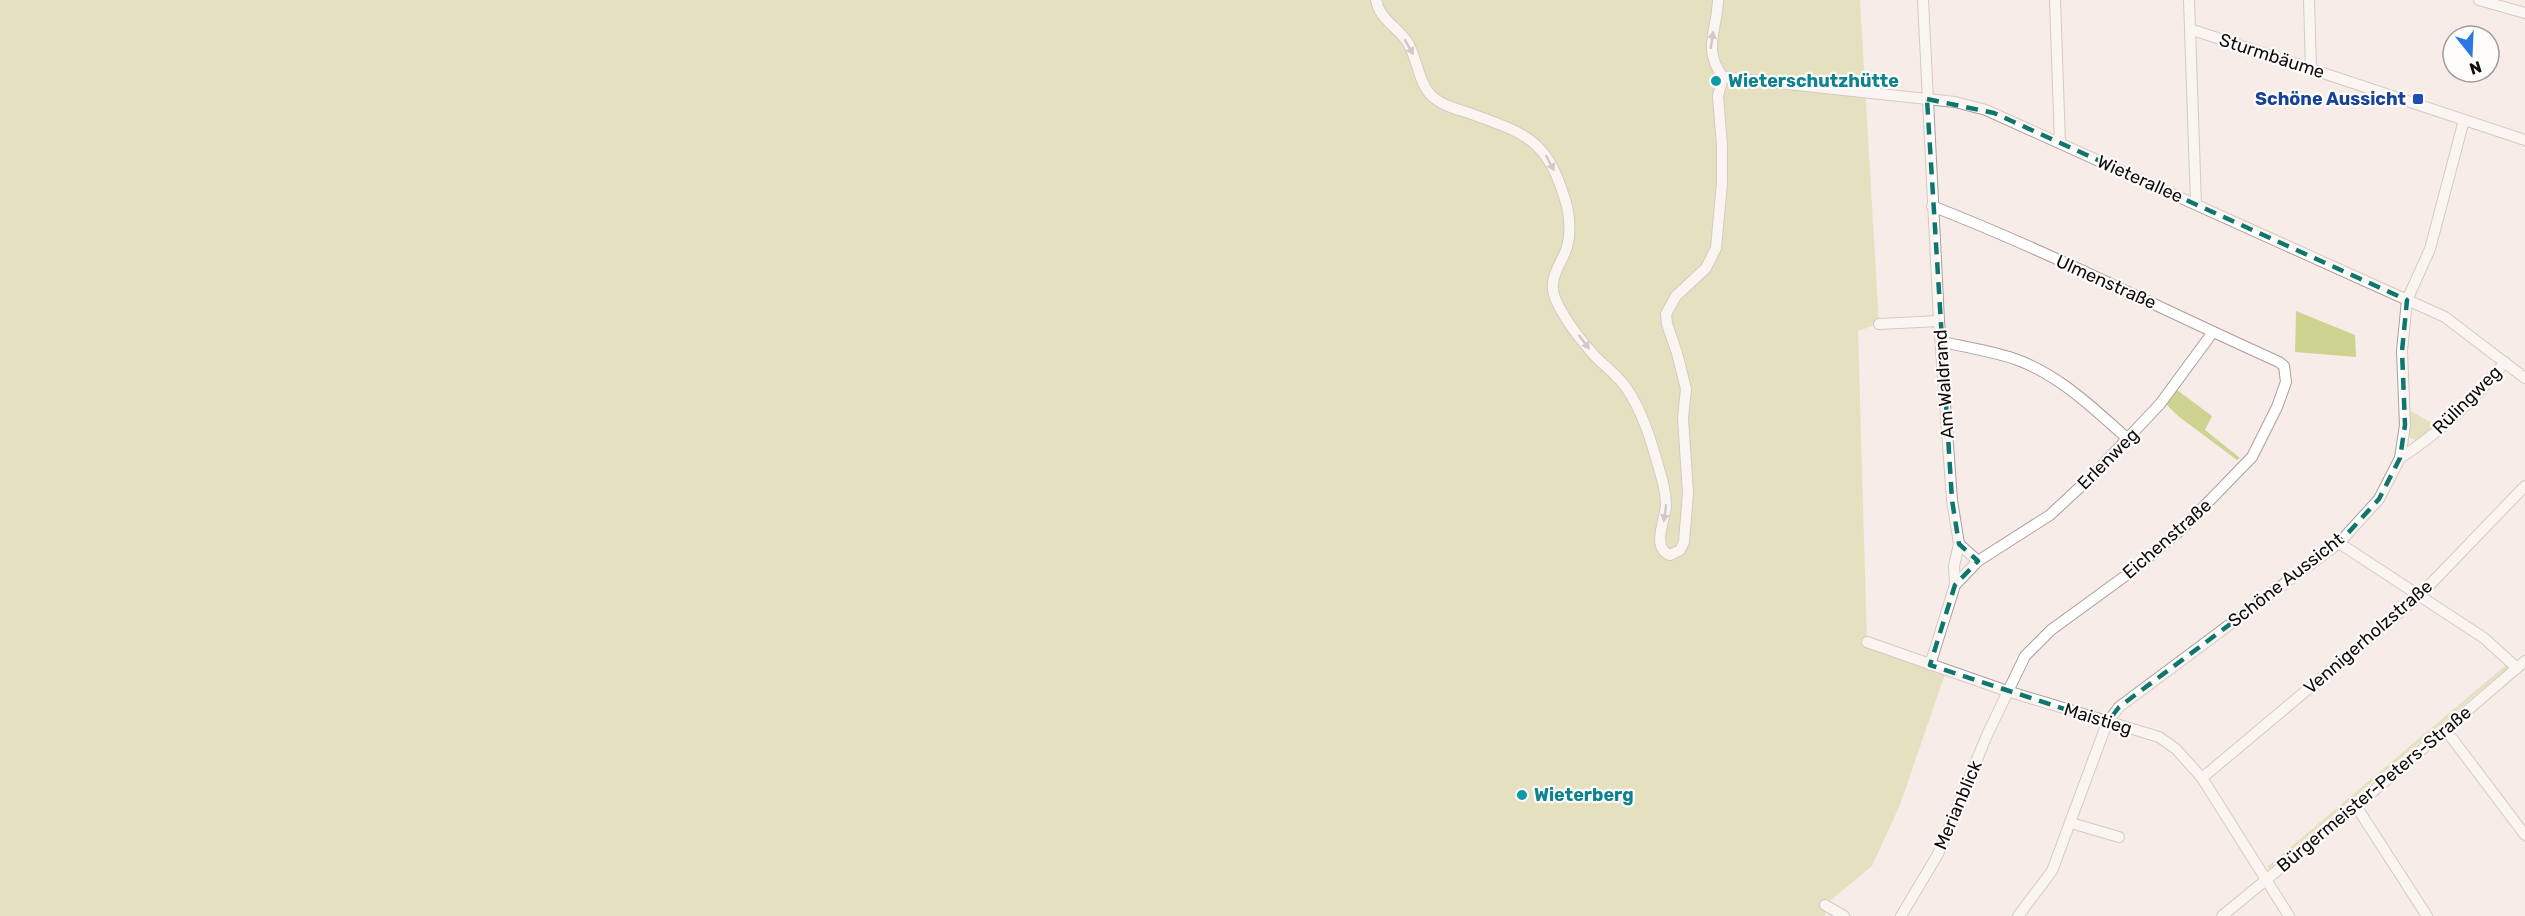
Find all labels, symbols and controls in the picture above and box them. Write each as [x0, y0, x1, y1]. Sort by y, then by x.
north arrow [2441, 24, 2501, 84]
street label: Sturmbäume [2217, 29, 2327, 83]
one-way arrow [1708, 30, 1717, 49]
one-way arrow [1404, 38, 1414, 55]
text: N [2467, 57, 2484, 79]
place label: Wieterschutzhütte [1728, 70, 1899, 92]
marker: Wieterschutzhütte [1709, 74, 1723, 88]
place label: Schöne Aussicht [2255, 88, 2406, 110]
marker: Schöne Aussicht [2411, 92, 2425, 106]
street label: Wieterallee [2094, 150, 2186, 208]
one-way arrow [1545, 155, 1555, 172]
street label: Ulmenstraße [2052, 250, 2160, 314]
street label: Am Waldrand [1929, 329, 1959, 439]
one-way arrow [1578, 334, 1590, 350]
street label: Rülingweg [2428, 361, 2506, 439]
street label: Erlenweg [2073, 424, 2143, 494]
street label: Eichenstraße [2118, 494, 2216, 584]
one-way arrow [1660, 503, 1669, 522]
street label: Schöne Aussicht [2224, 528, 2348, 632]
street label: Vennigerholzstraße [2299, 575, 2437, 699]
street label: Maistieg [2061, 698, 2135, 740]
street label: Bürgermeister-Peters-Straße [2272, 701, 2476, 877]
street label: Merianblick [1929, 756, 1987, 853]
place label: Wieterberg [1534, 784, 1634, 806]
marker: Wieterberg [1515, 788, 1529, 802]

